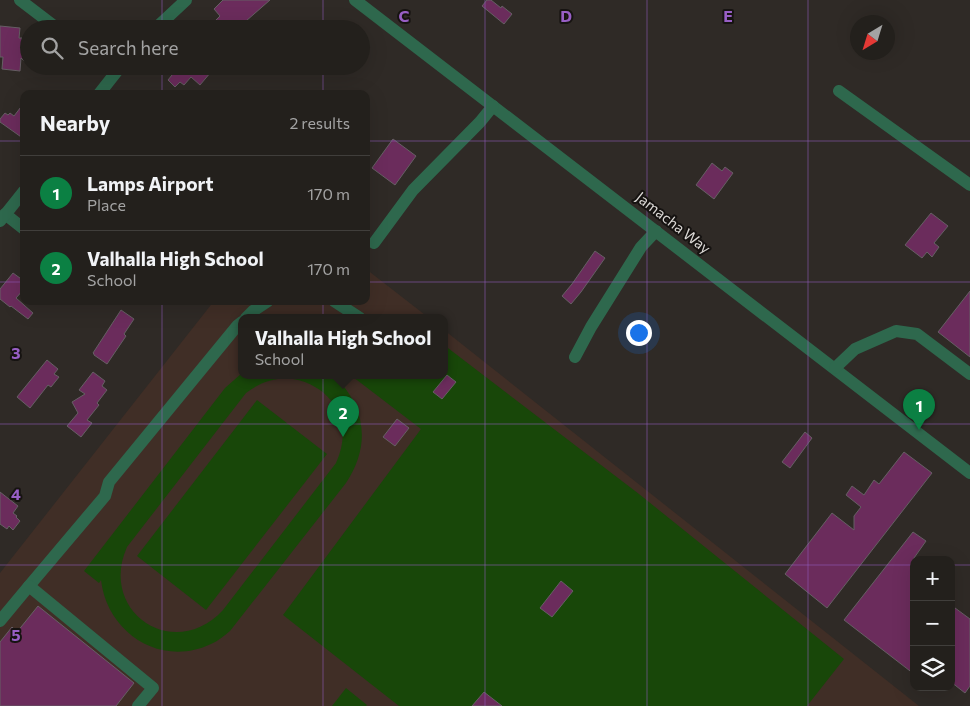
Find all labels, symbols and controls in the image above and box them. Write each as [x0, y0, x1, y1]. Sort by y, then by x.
text: C [399, 6, 410, 25]
text: D [560, 6, 572, 25]
text: E [723, 6, 733, 25]
north arrow [850, 15, 895, 60]
search box [20, 20, 370, 75]
icon: search [38, 34, 66, 62]
text: Search here [78, 36, 178, 59]
text: Nearby [40, 110, 110, 135]
text: 2 results [289, 113, 350, 132]
text: Lamps Airport [87, 172, 213, 195]
text: 1 [52, 184, 60, 203]
text: 170 m [307, 184, 350, 203]
street label: Jamacha Way [633, 187, 715, 257]
text: Place [87, 195, 126, 214]
text: Valhalla High School [87, 247, 264, 270]
text: 2 [51, 259, 61, 278]
text: 170 m [307, 259, 350, 278]
text: School [87, 270, 137, 289]
popup [238, 314, 448, 379]
your location [626, 320, 652, 346]
text: Valhalla High School [255, 326, 431, 349]
text: 3 [11, 343, 21, 362]
text: School [255, 349, 304, 368]
pin: 1 [903, 389, 935, 430]
pin: 2 [327, 396, 359, 437]
text: 4 [11, 484, 21, 503]
map controls [910, 556, 955, 691]
button: + [910, 556, 955, 601]
button: − [910, 601, 955, 646]
text: 5 [11, 625, 21, 644]
button: layers [910, 646, 955, 691]

